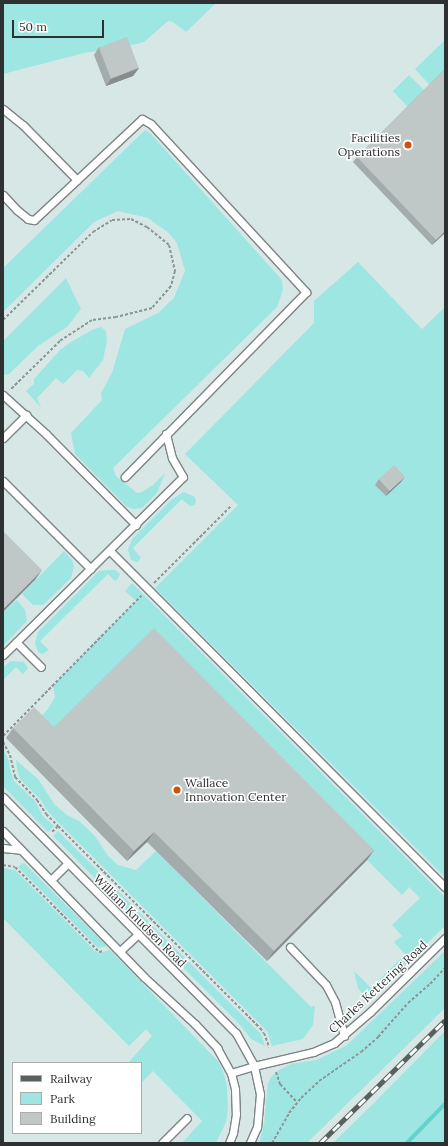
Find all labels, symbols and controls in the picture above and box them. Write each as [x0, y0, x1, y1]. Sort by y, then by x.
scale bar [14, 12, 106, 38]
text: 50 m [19, 19, 47, 34]
place label: Facilities Operations [338, 131, 400, 159]
marker: Facilities Operations [403, 140, 413, 150]
place label: Wallace Innovation Center [185, 776, 286, 804]
marker: Wallace Innovation Center [172, 785, 182, 795]
street label: William Knudsen Road [91, 872, 189, 970]
street label: Charles Kettering Road [326, 938, 430, 1036]
legend [12, 1062, 142, 1134]
text: Railway [50, 1071, 92, 1086]
text: Park [50, 1091, 75, 1106]
text: Building [50, 1111, 96, 1126]

